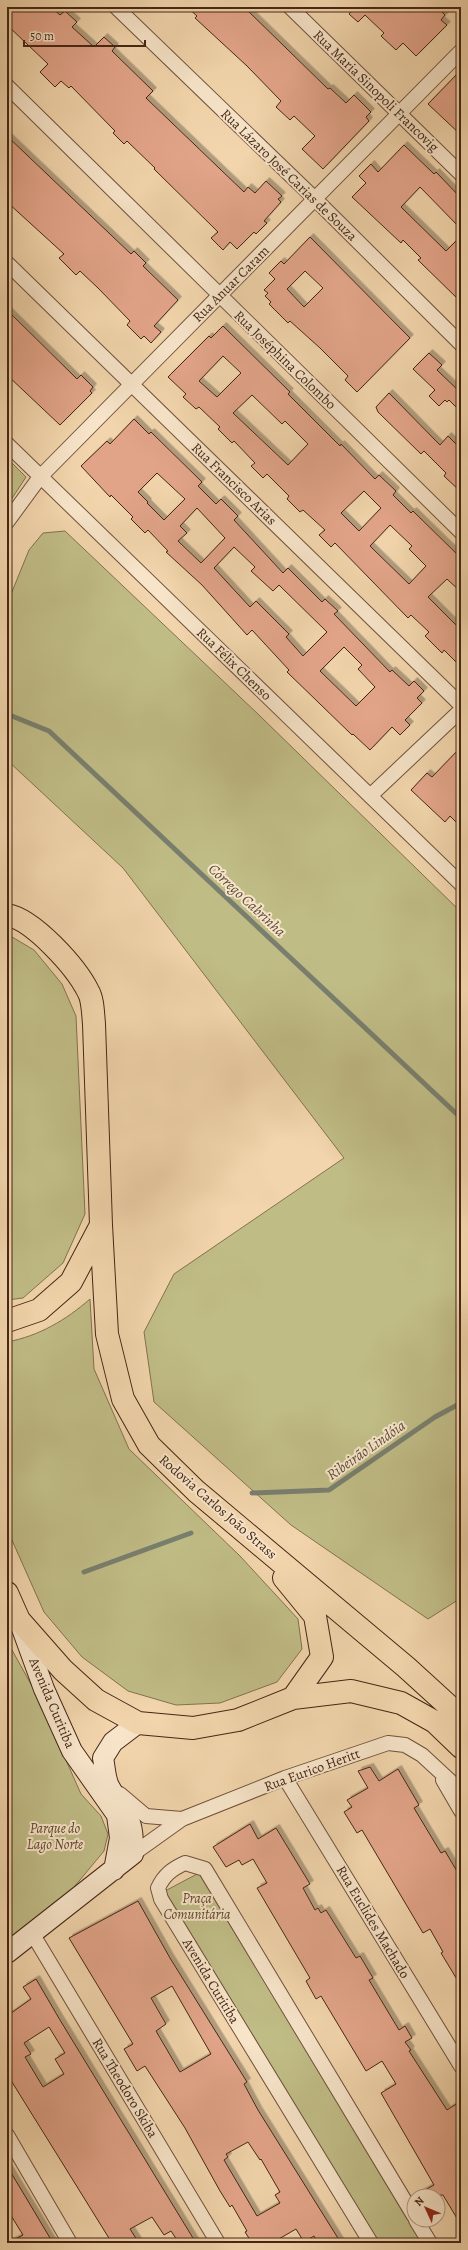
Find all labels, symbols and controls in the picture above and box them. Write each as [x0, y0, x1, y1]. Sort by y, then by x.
scale bar [24, 22, 145, 48]
street label: Rua Maria Sinopoli Francovig [309, 26, 443, 156]
text: 50 m [30, 28, 54, 44]
street label: Rua Lázaro José Carias de Souza [217, 105, 362, 246]
street label: Rua Anuar Caram [188, 241, 274, 327]
street label: Rua Joséphina Colombo [230, 306, 340, 414]
street label: Rua Francisco Arias [187, 438, 281, 530]
street label: Rua Félix Chenso [192, 623, 276, 705]
water label: Córrego Cabrinha [204, 859, 290, 941]
water label: Ribeirão Lindóia [323, 1415, 409, 1485]
street label: Rodovia Carlos João Strass [155, 1450, 281, 1564]
street label: Avenida Curitiba [24, 1654, 80, 1752]
street label: Rua Eurico Heritt [262, 1744, 363, 1796]
park label: Parque do Lago Norte [27, 1819, 83, 1854]
street label: Rua Euclides Machado [332, 1862, 414, 1982]
park label: Praça Comunitária [163, 1889, 231, 1924]
street label: Avenida Curitiba [177, 1934, 244, 2028]
street label: Rua Theodoro Skiba [88, 2035, 163, 2142]
north arrow [406, 2188, 446, 2228]
text: N [411, 2193, 427, 2209]

